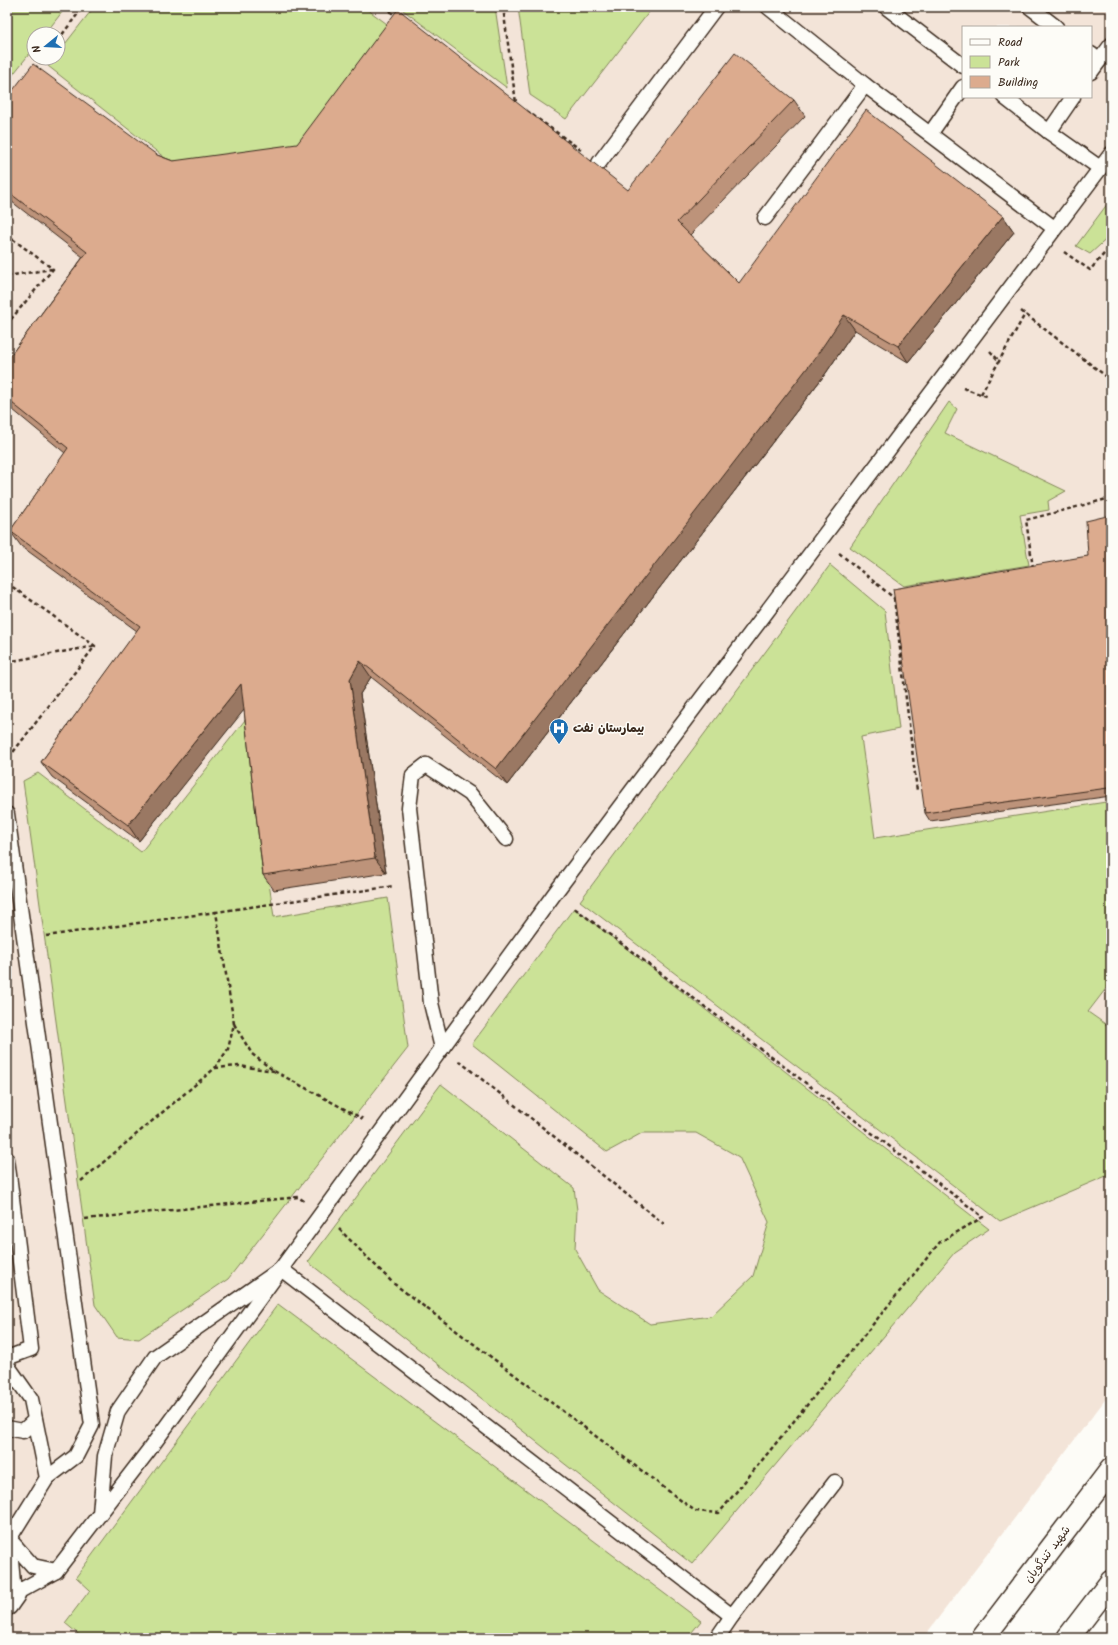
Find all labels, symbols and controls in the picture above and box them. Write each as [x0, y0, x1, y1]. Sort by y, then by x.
north arrow [26, 26, 66, 66]
legend [962, 26, 1092, 98]
text: Road [998, 33, 1023, 52]
text: N [28, 43, 47, 55]
text: Park [998, 53, 1020, 72]
text: Building [998, 73, 1038, 92]
hospital icon: بیمارستان نفت [548, 717, 570, 745]
place label: بیمارستان نفت [573, 719, 644, 738]
street label: شهید تندگویان [1019, 1521, 1075, 1587]

